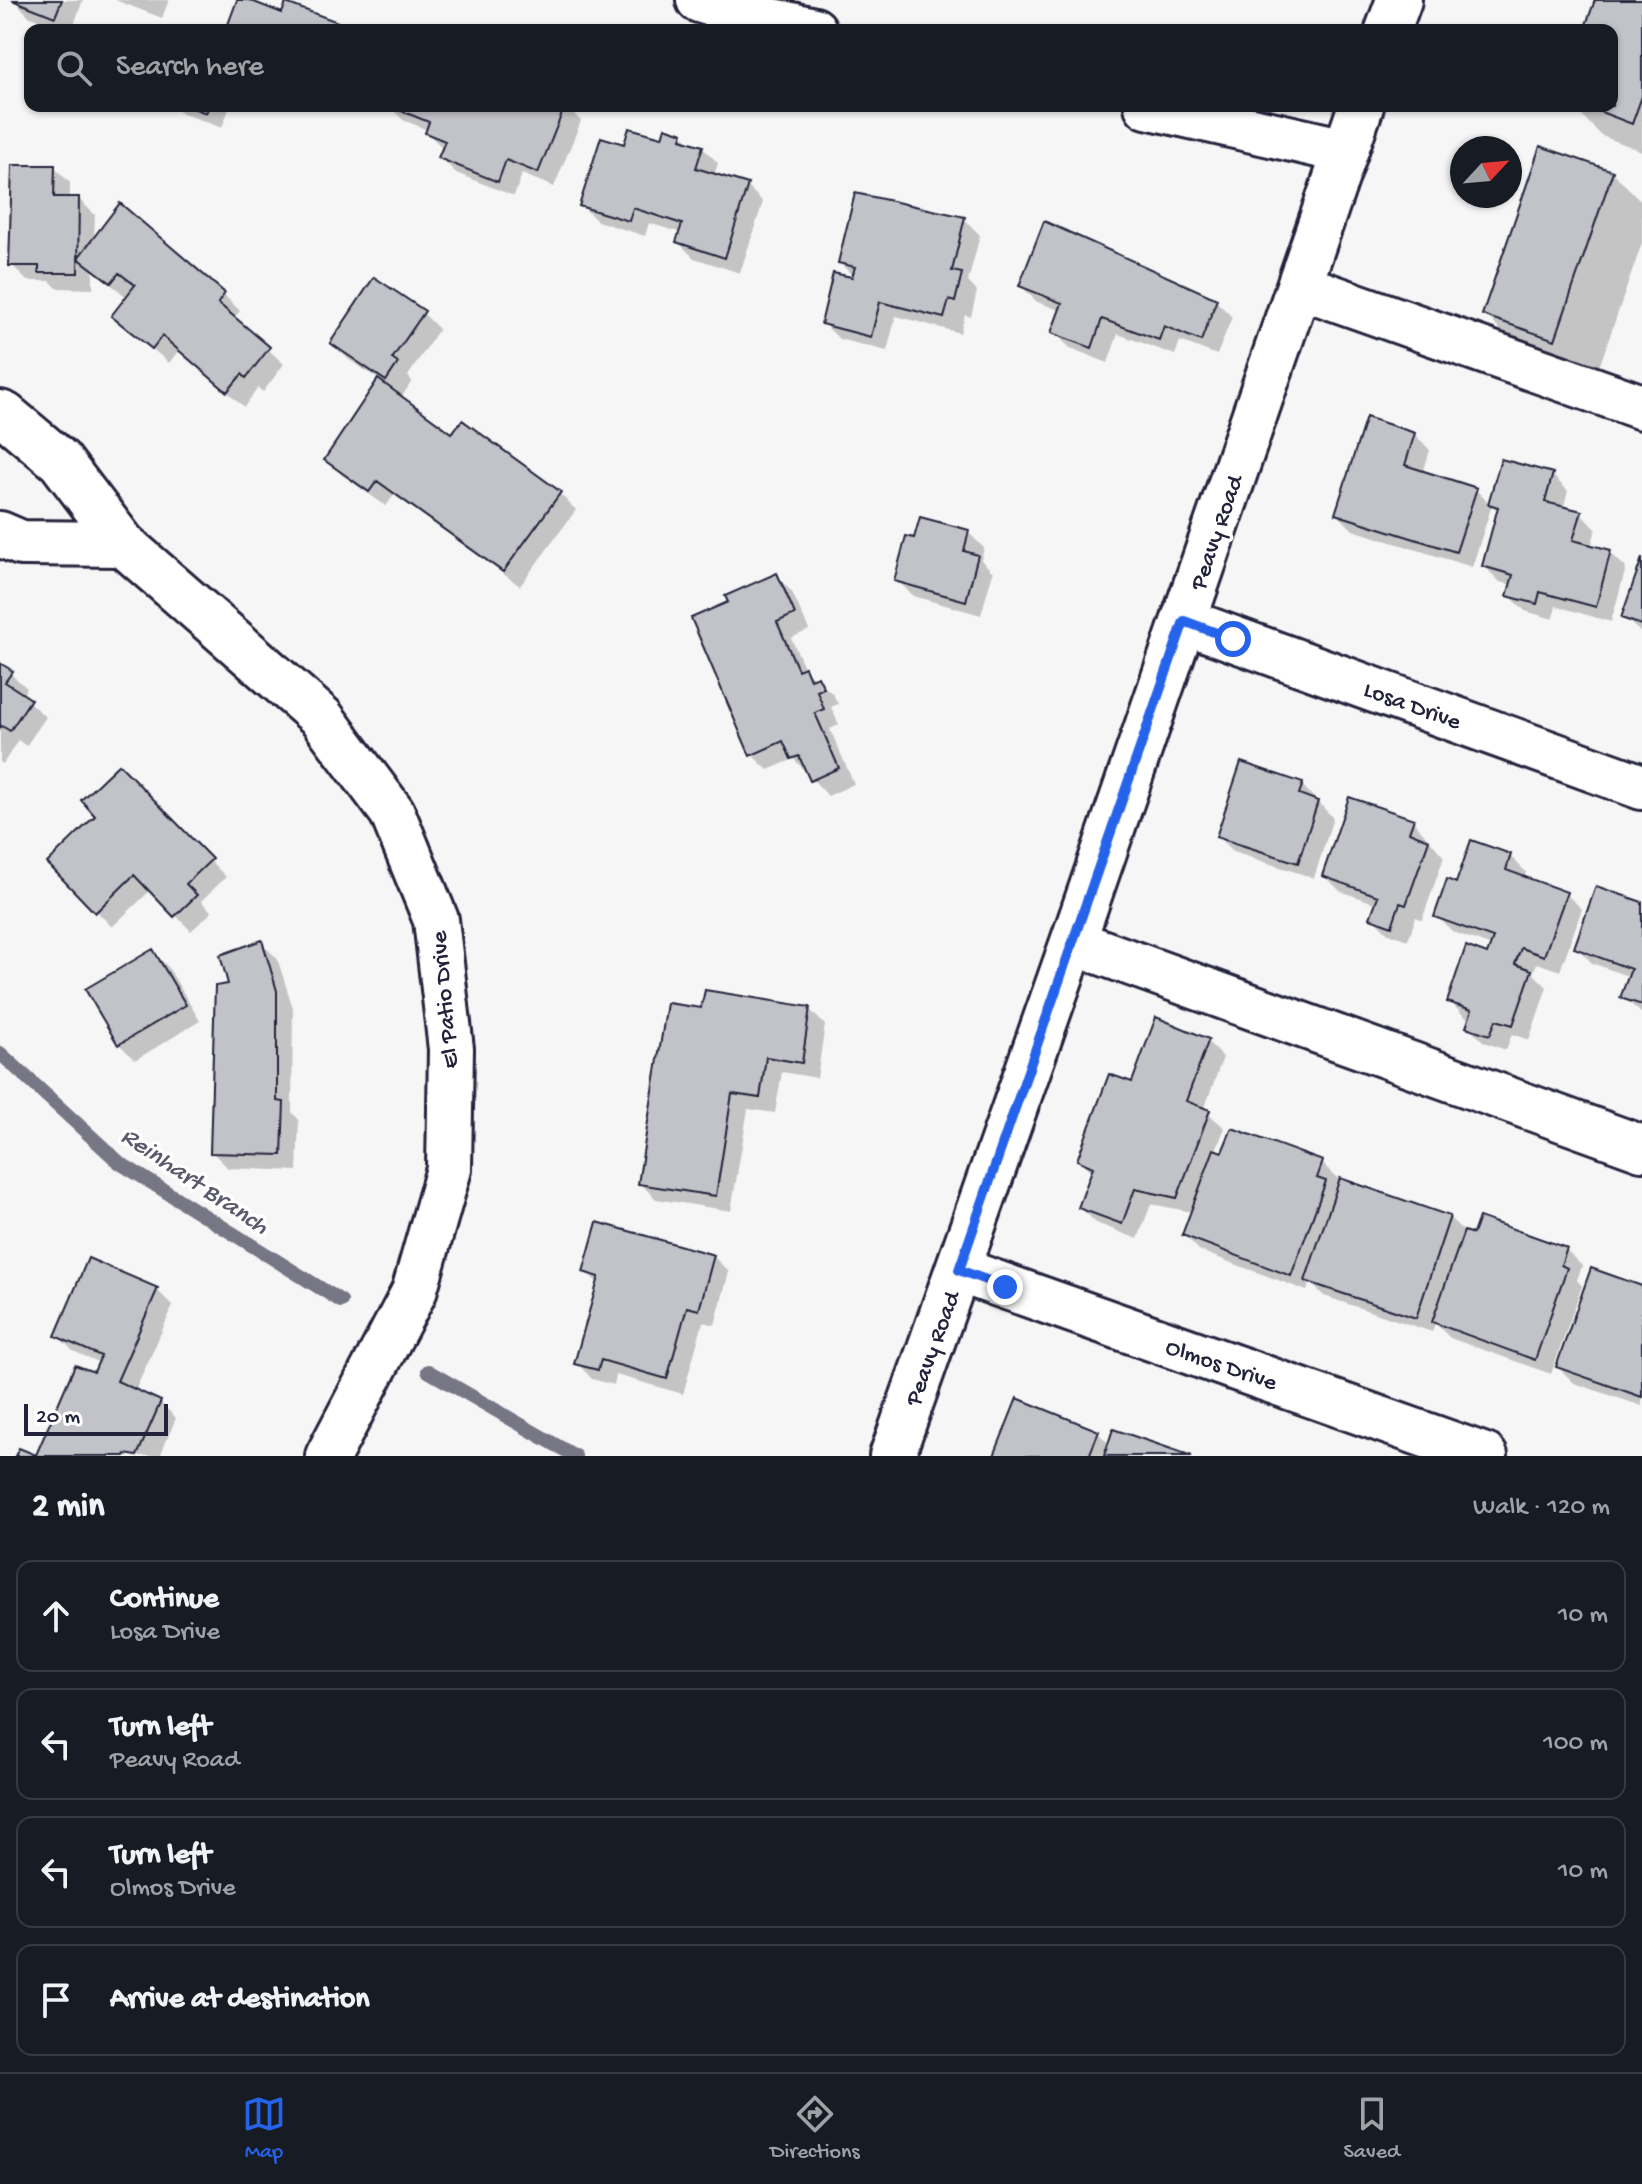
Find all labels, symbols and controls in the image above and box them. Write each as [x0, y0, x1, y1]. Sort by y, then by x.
search box [24, 24, 1618, 112]
icon: search [52, 46, 96, 90]
text: Search here [116, 51, 264, 86]
north arrow [1450, 136, 1522, 208]
street label: Peavy Road [1185, 470, 1252, 595]
route start [1215, 621, 1251, 657]
street label: Losa Drive [1359, 676, 1465, 738]
street label: El Patio Drive [426, 929, 467, 1070]
water label: Reinhart Branch [114, 1122, 274, 1244]
route end [987, 1269, 1023, 1305]
street label: Peavy Road [900, 1286, 969, 1411]
street label: Olmos Drive [1161, 1334, 1281, 1399]
scale bar [24, 1400, 168, 1436]
text: 20 m [36, 1405, 80, 1431]
text: 2 min [32, 1488, 104, 1528]
text: Walk · 120 m [1473, 1493, 1610, 1524]
text: Continue [110, 1583, 219, 1618]
icon: ahead [34, 1594, 78, 1638]
text: 10 m [1558, 1601, 1608, 1632]
text: Losa Drive [110, 1618, 220, 1649]
text: Turn left [110, 1711, 211, 1746]
icon: left [34, 1722, 78, 1766]
text: 100 m [1543, 1729, 1608, 1760]
text: Peavy Road [110, 1746, 239, 1777]
text: Turn left [110, 1839, 211, 1874]
icon: left [34, 1850, 78, 1894]
text: 10 m [1558, 1857, 1608, 1888]
text: Olmos Drive [110, 1874, 236, 1905]
icon: arrive [34, 1978, 78, 2022]
text: Arrive at destination [110, 1983, 370, 2018]
tab: Map [242, 2092, 286, 2166]
tab: Directions [770, 2092, 860, 2166]
tab: Saved [1344, 2092, 1400, 2166]

